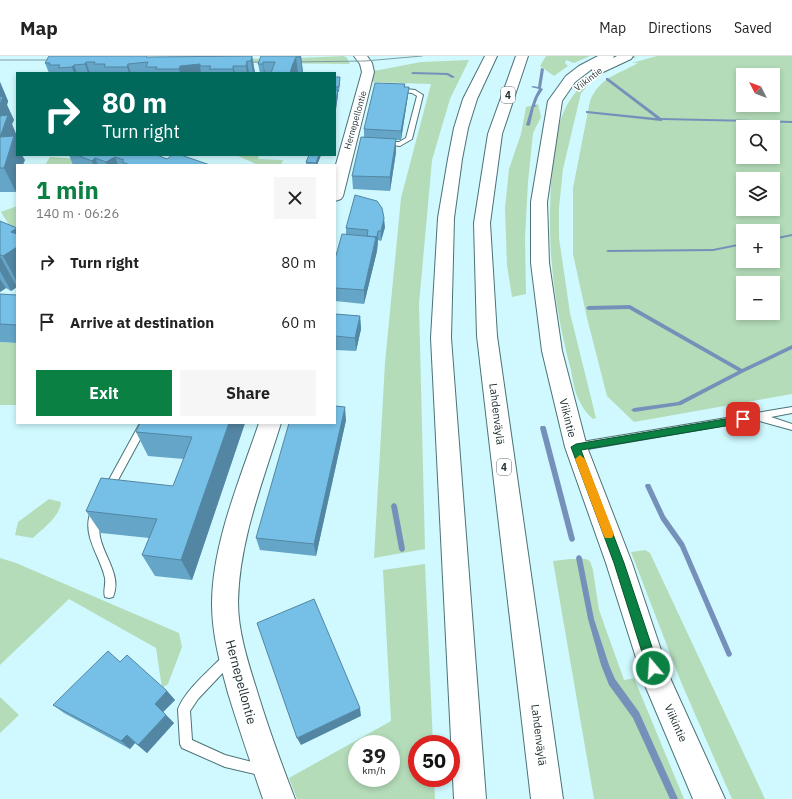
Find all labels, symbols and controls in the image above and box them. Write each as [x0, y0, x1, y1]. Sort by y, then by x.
text: Map [20, 16, 58, 40]
text: Map [599, 19, 626, 37]
text: Directions [648, 19, 712, 37]
text: Saved [734, 19, 772, 37]
street label: Viikintie [572, 65, 604, 93]
north arrow [736, 68, 780, 112]
map controls [736, 68, 780, 320]
text: 80 m [102, 84, 167, 121]
road number: 4 [501, 87, 515, 103]
icon: right [36, 88, 88, 140]
street label: Hernepellontie [341, 90, 369, 150]
text: Turn right [102, 120, 180, 143]
button: search [736, 120, 780, 164]
button: layers [736, 172, 780, 216]
text: 1 min [36, 174, 99, 206]
button: close [274, 177, 316, 219]
text: 140 m · 06:26 [36, 205, 119, 222]
button: + [736, 224, 780, 268]
icon: right [36, 251, 58, 273]
text: Turn right [70, 253, 139, 272]
text: 80 m [281, 253, 316, 272]
button: − [736, 276, 780, 320]
icon: arrive [36, 311, 58, 333]
text: Arrive at destination [70, 313, 214, 332]
text: 60 m [281, 313, 316, 332]
button: Exit [36, 370, 172, 416]
button: Share [180, 370, 316, 416]
street label: Lahdenväylä [486, 383, 508, 446]
street label: Viikintie [556, 397, 580, 439]
pin [726, 402, 760, 436]
icon: arrive [732, 408, 754, 430]
road number: 4 [497, 459, 511, 475]
street label: Hernepellontie [222, 638, 260, 726]
position arrow [632, 647, 674, 689]
street label: Viikintie [662, 702, 690, 744]
street label: Lahdenväylä [528, 704, 550, 767]
speed limit sign: 50 [408, 735, 460, 787]
text: 39 [362, 742, 386, 769]
text: km/h [362, 764, 386, 777]

